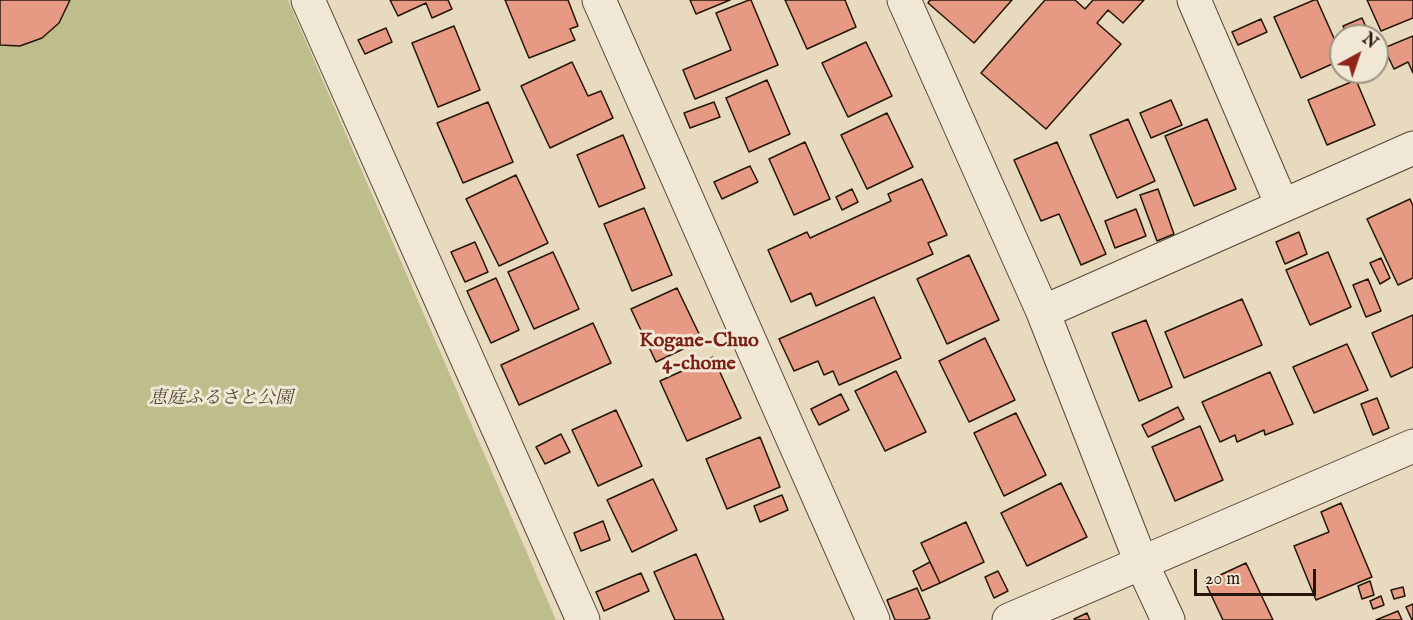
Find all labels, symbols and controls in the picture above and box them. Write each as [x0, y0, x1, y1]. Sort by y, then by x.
north arrow [1329, 24, 1389, 84]
text: N [1358, 30, 1381, 54]
district label: Kogane-Chuo 4-chome [639, 330, 759, 377]
park label: 恵庭ふるさと公園 [149, 388, 293, 410]
scale bar [1197, 557, 1318, 595]
text: 20 m [1205, 568, 1240, 591]

